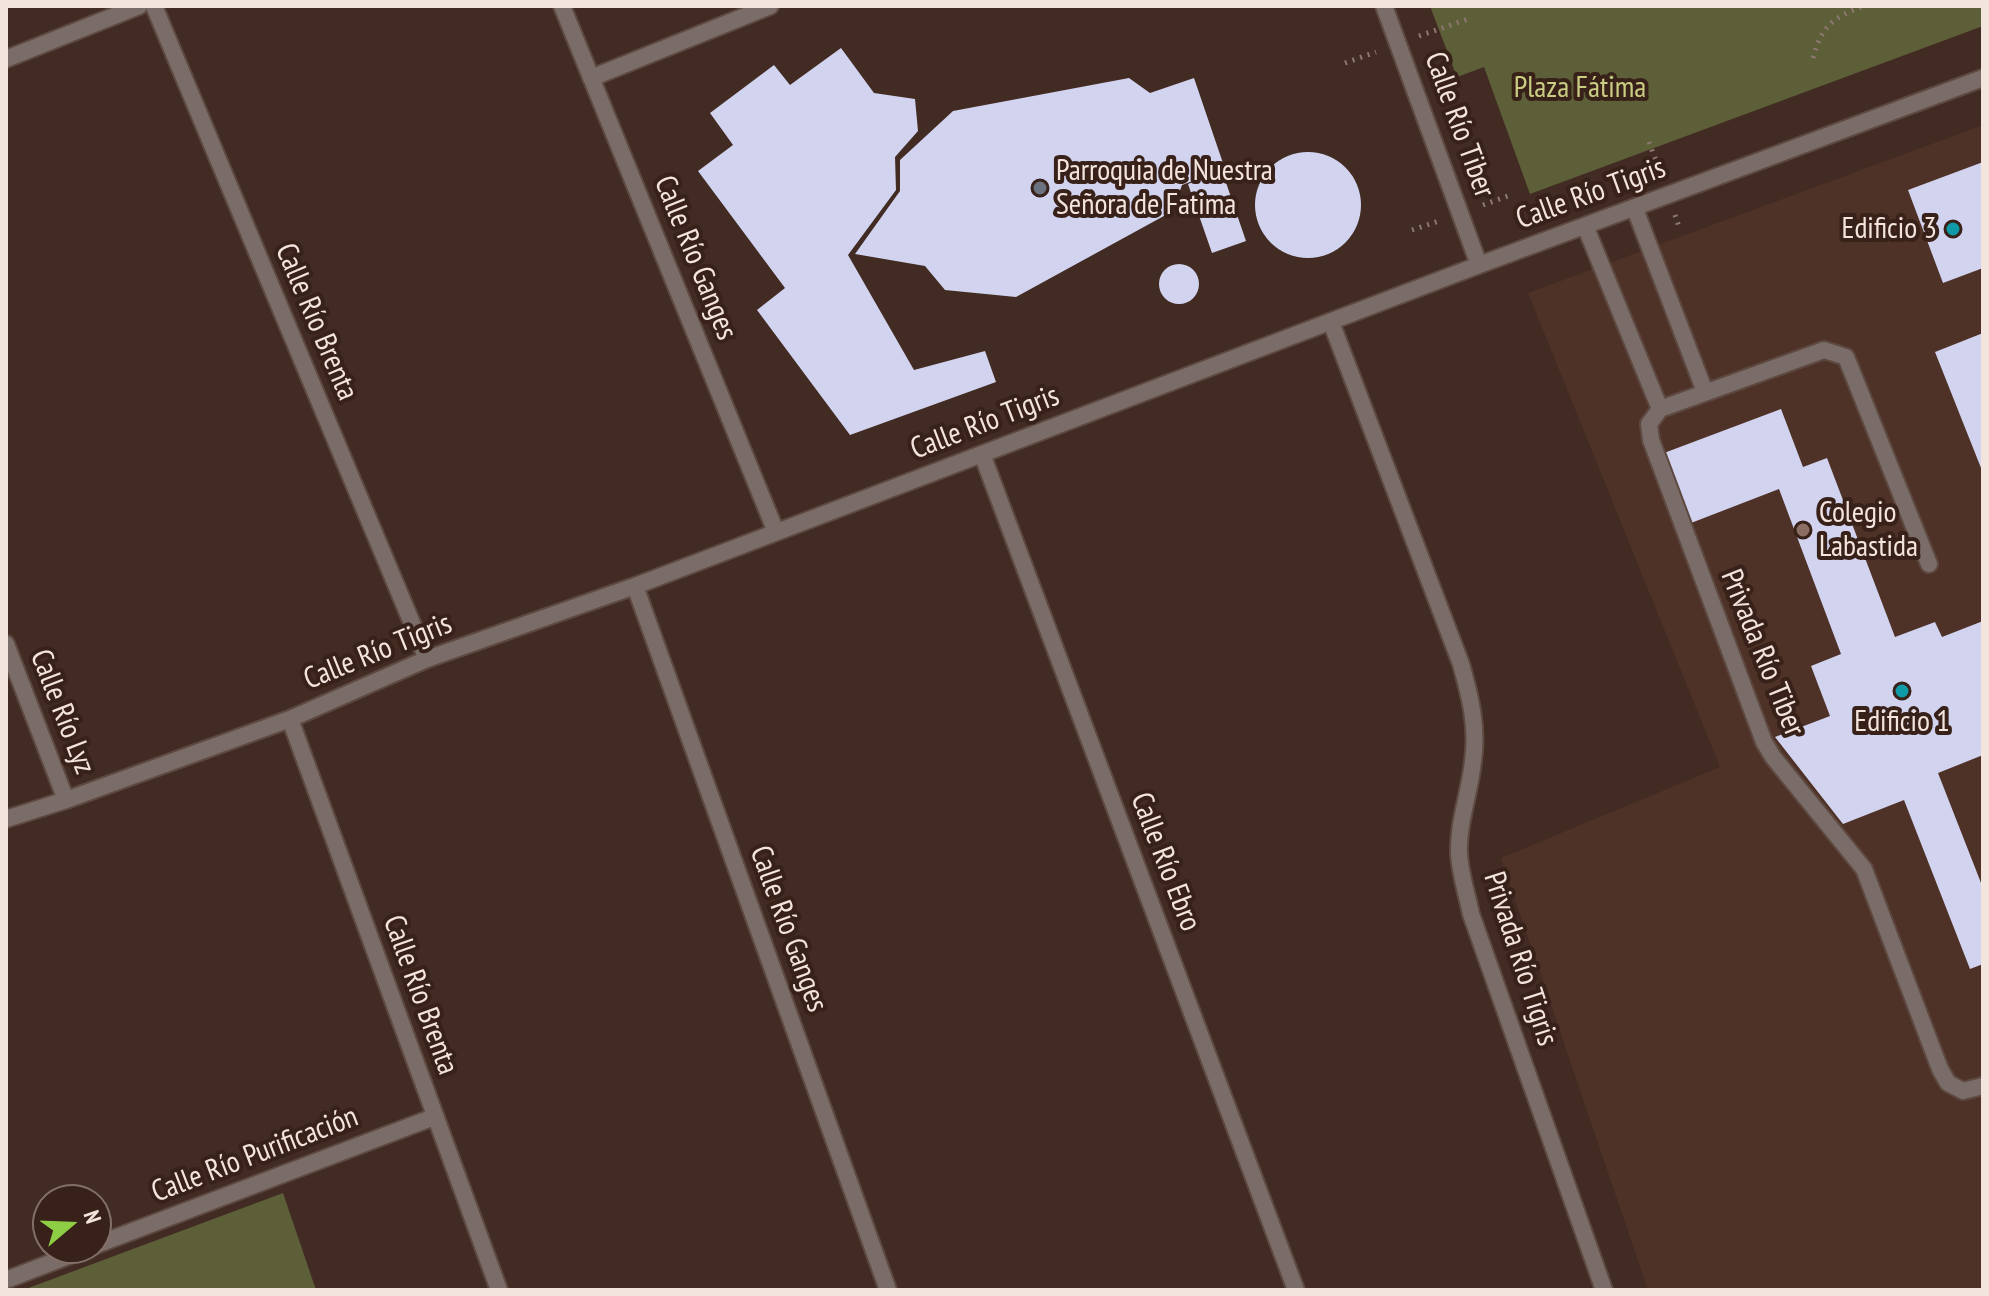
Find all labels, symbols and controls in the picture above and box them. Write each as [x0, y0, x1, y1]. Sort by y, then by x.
street label: Calle Río Tiber [1416, 47, 1502, 203]
park label: Plaza Fátima [1514, 70, 1646, 106]
street label: Calle Río Tigris [1512, 150, 1670, 238]
place label: Parroquia de Nuestra Señora de Fatima [1056, 153, 1273, 224]
street label: Calle Río Ganges [646, 171, 744, 345]
marker: Parroquia de Nuestra Señora de Fatima [1031, 179, 1049, 197]
place label: Edificio 3 [1842, 211, 1937, 247]
marker: Edificio 3 [1944, 220, 1962, 238]
street label: Calle Río Brenta [267, 238, 365, 406]
street label: Calle Río Tigris [906, 378, 1064, 468]
place label: Colegio Labastida [1819, 495, 1918, 566]
marker: Colegio Labastida [1794, 521, 1812, 539]
street label: Privada Río Tiber [1712, 565, 1812, 741]
street label: Calle Río Tigris [299, 606, 457, 698]
street label: Calle Río Lyz [22, 645, 102, 779]
marker: Edificio 1 [1893, 682, 1911, 700]
place label: Edificio 1 [1854, 704, 1950, 740]
street label: Calle Río Ebro [1122, 788, 1208, 936]
street label: Calle Río Ganges [741, 841, 835, 1017]
street label: Privada Río Tigris [1475, 868, 1565, 1050]
street label: Calle Río Brenta [375, 911, 465, 1079]
street label: Calle Río Purificación [147, 1099, 363, 1211]
north arrow [32, 1184, 112, 1264]
text: N [78, 1207, 108, 1227]

